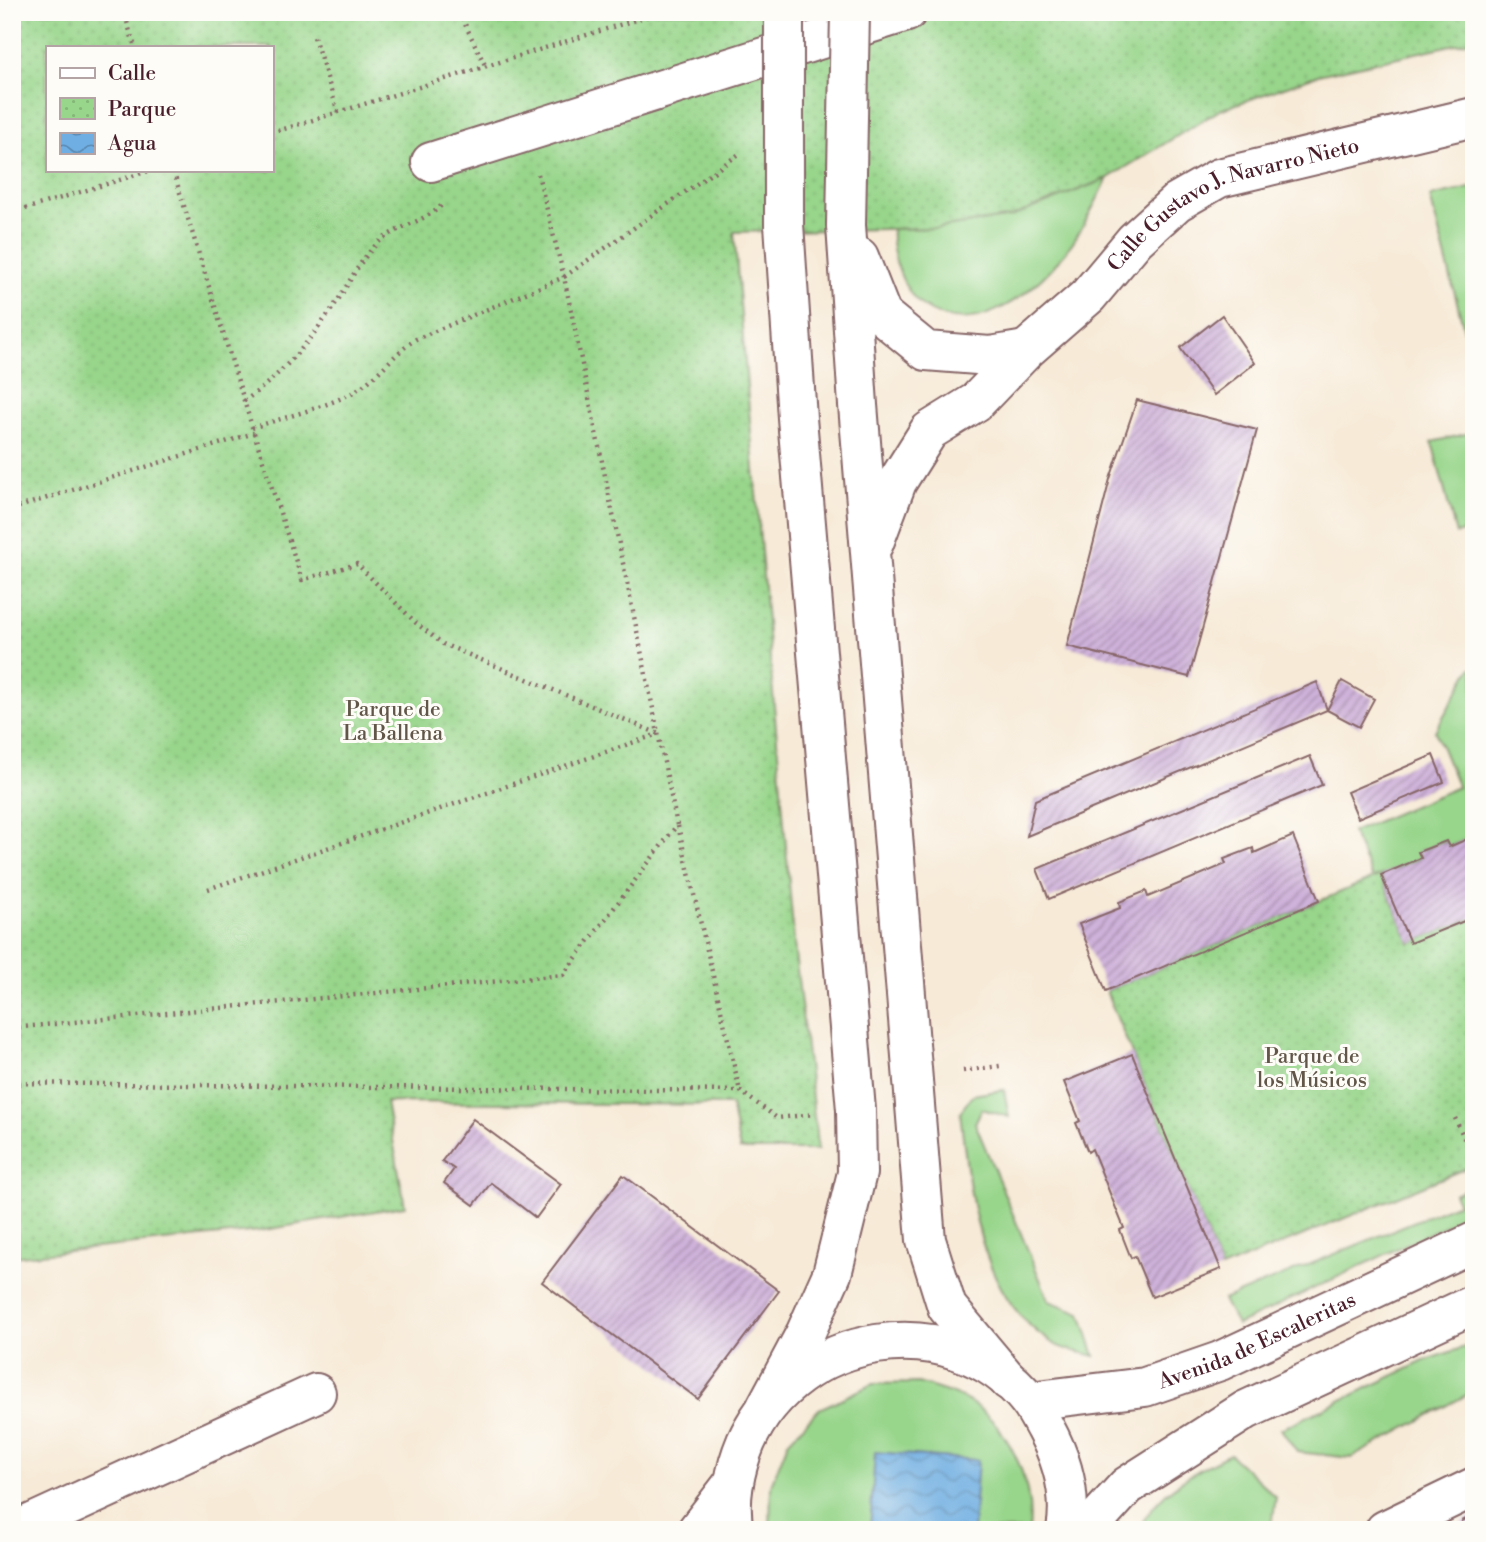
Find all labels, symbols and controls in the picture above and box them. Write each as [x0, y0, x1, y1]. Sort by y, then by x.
legend [46, 46, 273, 172]
text: Calle [108, 61, 156, 87]
text: Parque [108, 97, 176, 123]
text: Agua [107, 131, 157, 157]
street label: Calle Gustavo J. Navarro Nieto [1102, 133, 1362, 277]
park label: Parque de La Ballena [343, 697, 444, 747]
park label: Parque de los Músicos [1257, 1044, 1367, 1094]
street label: Avenida de Escaleritas [1154, 1287, 1360, 1396]

